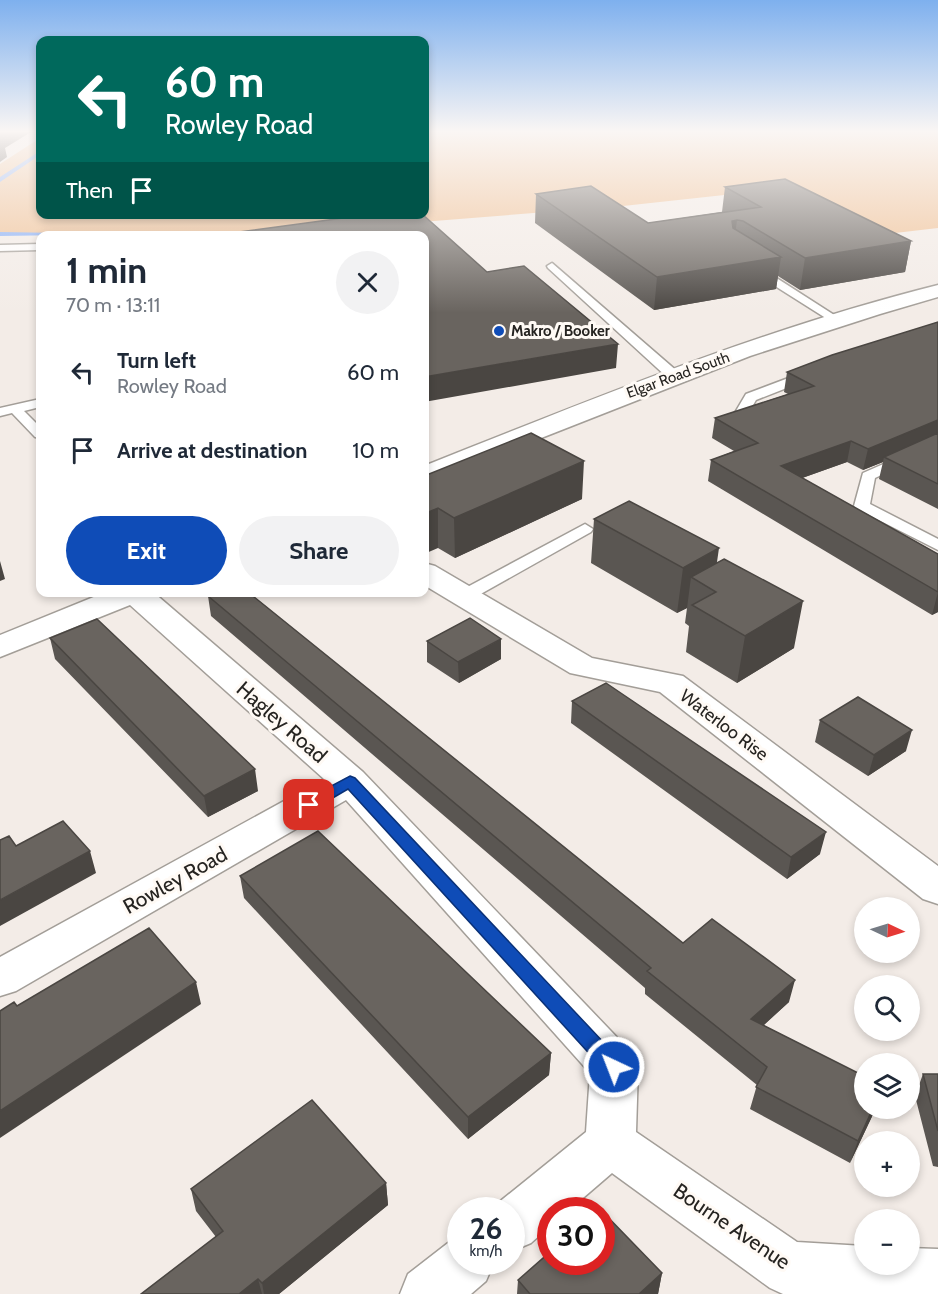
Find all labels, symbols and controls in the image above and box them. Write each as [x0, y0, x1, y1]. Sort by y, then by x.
text: 60 m [165, 56, 264, 108]
icon: left [66, 60, 144, 138]
text: Rowley Road [165, 108, 313, 141]
icon: arrive [125, 174, 158, 207]
text: Then [66, 177, 113, 204]
text: 1 min [66, 248, 147, 292]
button: close [336, 251, 399, 314]
text: 70 m · 13:11 [66, 293, 160, 317]
place label: Makro / Booker [511, 322, 610, 340]
marker: Makro / Booker [492, 324, 506, 338]
text: Turn left [117, 347, 196, 374]
street label: Elgar Road South [624, 348, 732, 402]
icon: left [66, 356, 99, 389]
text: 60 m [347, 359, 399, 386]
text: Rowley Road [117, 374, 227, 398]
icon: arrive [66, 434, 99, 467]
text: Arrive at destination [117, 437, 307, 464]
text: 10 m [352, 437, 399, 464]
button: Exit [66, 516, 227, 585]
button: Share [239, 516, 399, 585]
street label: Hagley Road [232, 676, 332, 768]
street label: Waterloo Rise [675, 685, 773, 765]
pin [283, 779, 334, 830]
icon: arrive [292, 788, 325, 821]
street label: Rowley Road [119, 841, 231, 919]
north arrow [854, 897, 920, 963]
map controls [854, 897, 920, 1275]
button: search [854, 975, 920, 1041]
position arrow [582, 1035, 646, 1099]
button: layers [854, 1053, 920, 1119]
button: + [854, 1131, 920, 1197]
street label: Bourne Avenue [669, 1178, 795, 1274]
speed limit sign: 30 [537, 1197, 615, 1275]
button: − [854, 1209, 920, 1275]
text: 26 [470, 1210, 502, 1247]
text: km/h [470, 1242, 502, 1260]

